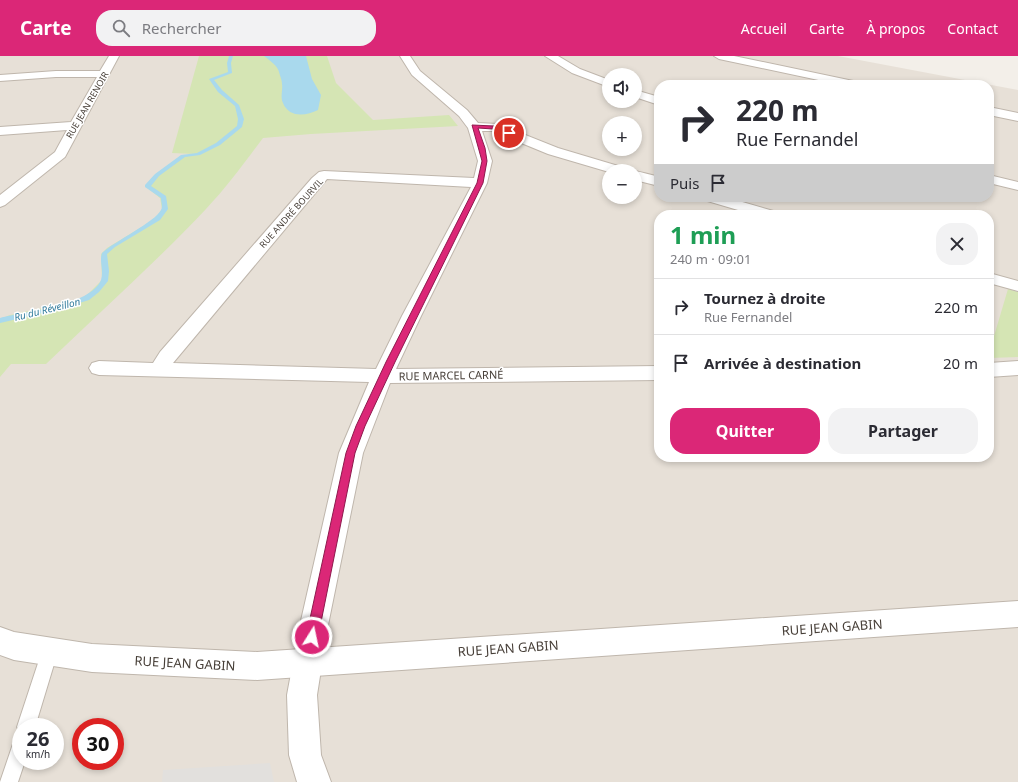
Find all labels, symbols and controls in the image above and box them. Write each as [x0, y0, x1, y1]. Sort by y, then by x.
search box [96, 10, 376, 46]
text: Carte [20, 15, 72, 41]
icon: search [110, 17, 132, 39]
text: Rechercher [142, 18, 221, 38]
text: Accueil [741, 19, 787, 38]
text: Carte [809, 19, 844, 38]
text: À propos [866, 19, 925, 38]
text: Contact [947, 19, 998, 38]
map controls [602, 68, 642, 204]
button: sound [602, 68, 642, 108]
street label: RUE JEAN RENOIR [63, 69, 112, 141]
text: 220 m [736, 91, 819, 129]
icon: right [670, 96, 722, 148]
pin [492, 116, 526, 150]
button: + [602, 116, 642, 156]
icon: arrive [498, 122, 520, 144]
text: Rue Fernandel [736, 127, 858, 151]
button: − [602, 164, 642, 204]
icon: arrive [707, 172, 729, 194]
text: Puis [670, 173, 699, 193]
street label: RUE ANDRÉ BOURVIL [256, 175, 326, 251]
text: 1 min [670, 218, 736, 251]
button: close [936, 223, 978, 265]
text: 240 m · 09:01 [670, 250, 751, 268]
text: Tournez à droite [704, 288, 825, 308]
water label: Ru du Réveillon [12, 294, 82, 324]
icon: right [670, 296, 692, 318]
text: 220 m [934, 297, 978, 317]
text: Rue Fernandel [704, 308, 792, 326]
icon: arrive [670, 352, 692, 374]
text: Arrivée à destination [704, 353, 861, 373]
text: 20 m [943, 353, 978, 373]
street label: RUE MARCEL CARNÉ [399, 367, 503, 383]
button: Quitter [670, 408, 820, 454]
button: Partager [828, 408, 978, 454]
street label: RUE JEAN GABIN [781, 614, 883, 640]
position arrow [291, 616, 333, 658]
street label: RUE JEAN GABIN [457, 635, 559, 661]
street label: RUE JEAN GABIN [134, 651, 236, 675]
speed limit sign: 30 [72, 718, 124, 770]
text: 26 [27, 725, 49, 752]
text: km/h [26, 747, 50, 761]

